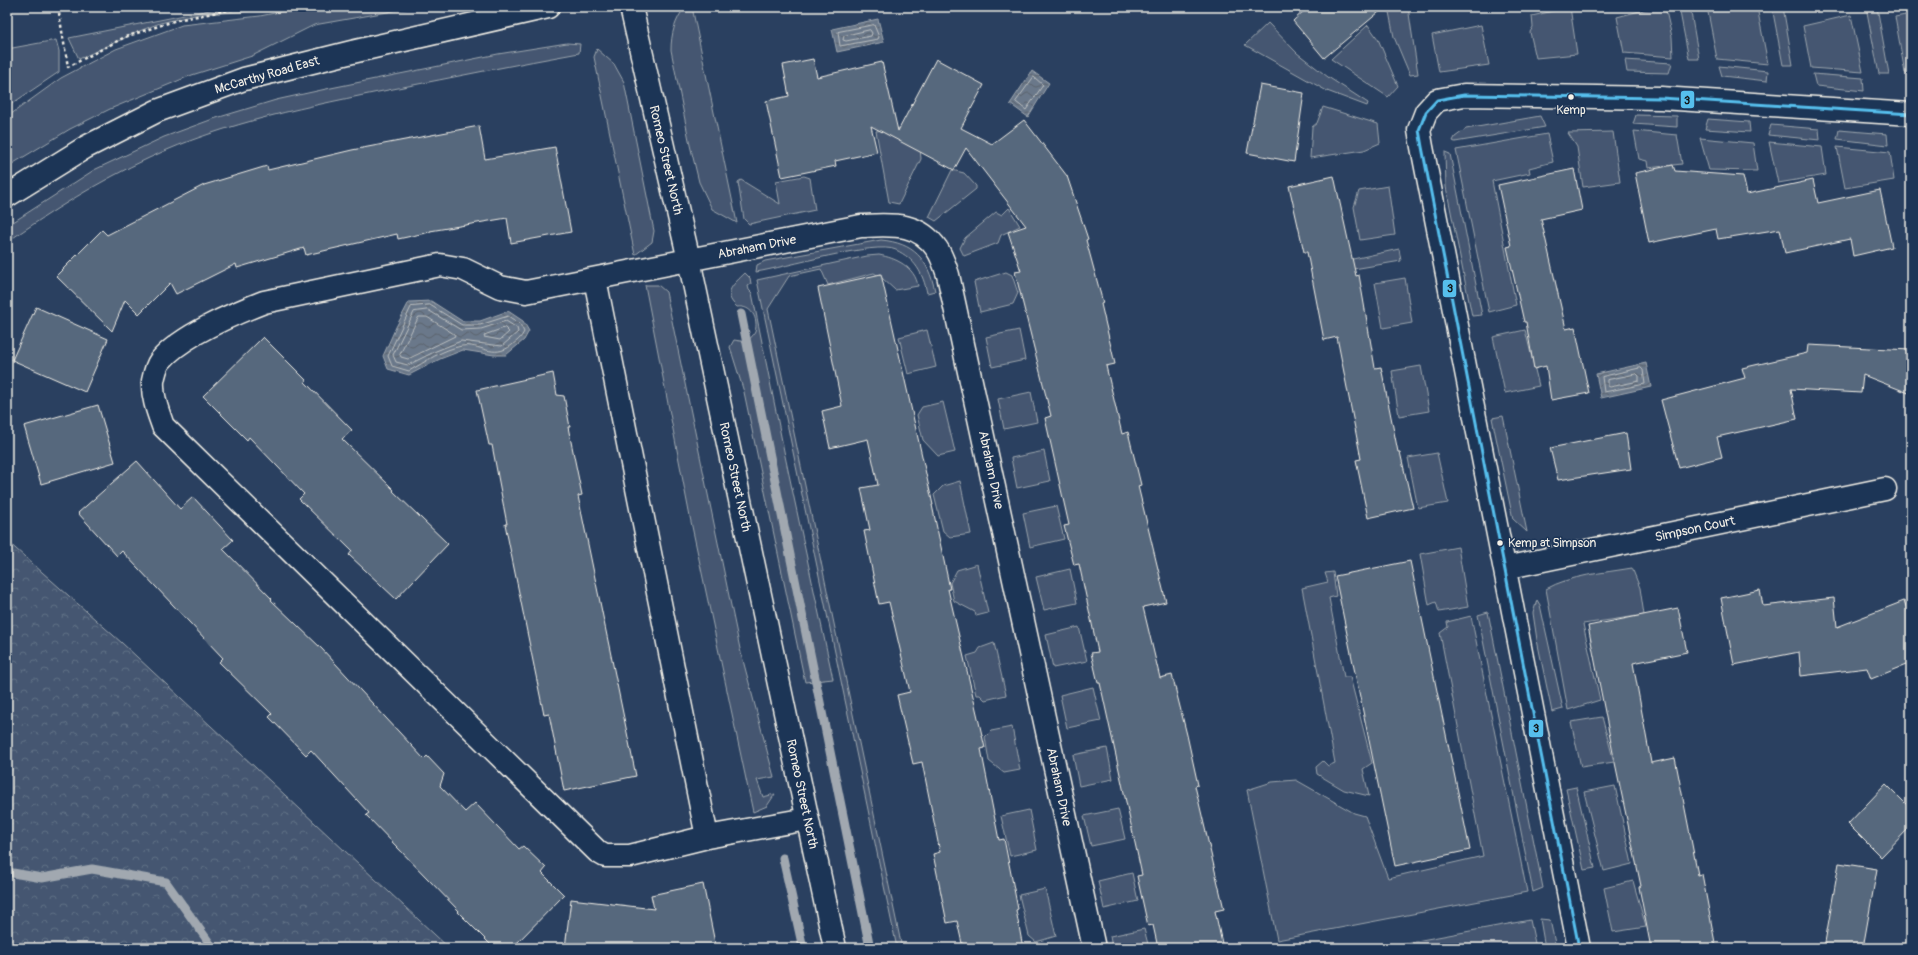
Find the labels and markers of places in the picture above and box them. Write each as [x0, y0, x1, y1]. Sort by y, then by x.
marker: Kemp [1566, 92, 1576, 102]
place label: Kemp [1556, 103, 1586, 118]
place label: Kemp at Simpson [1508, 536, 1596, 551]
marker: Kemp at Simpson [1495, 538, 1505, 548]

